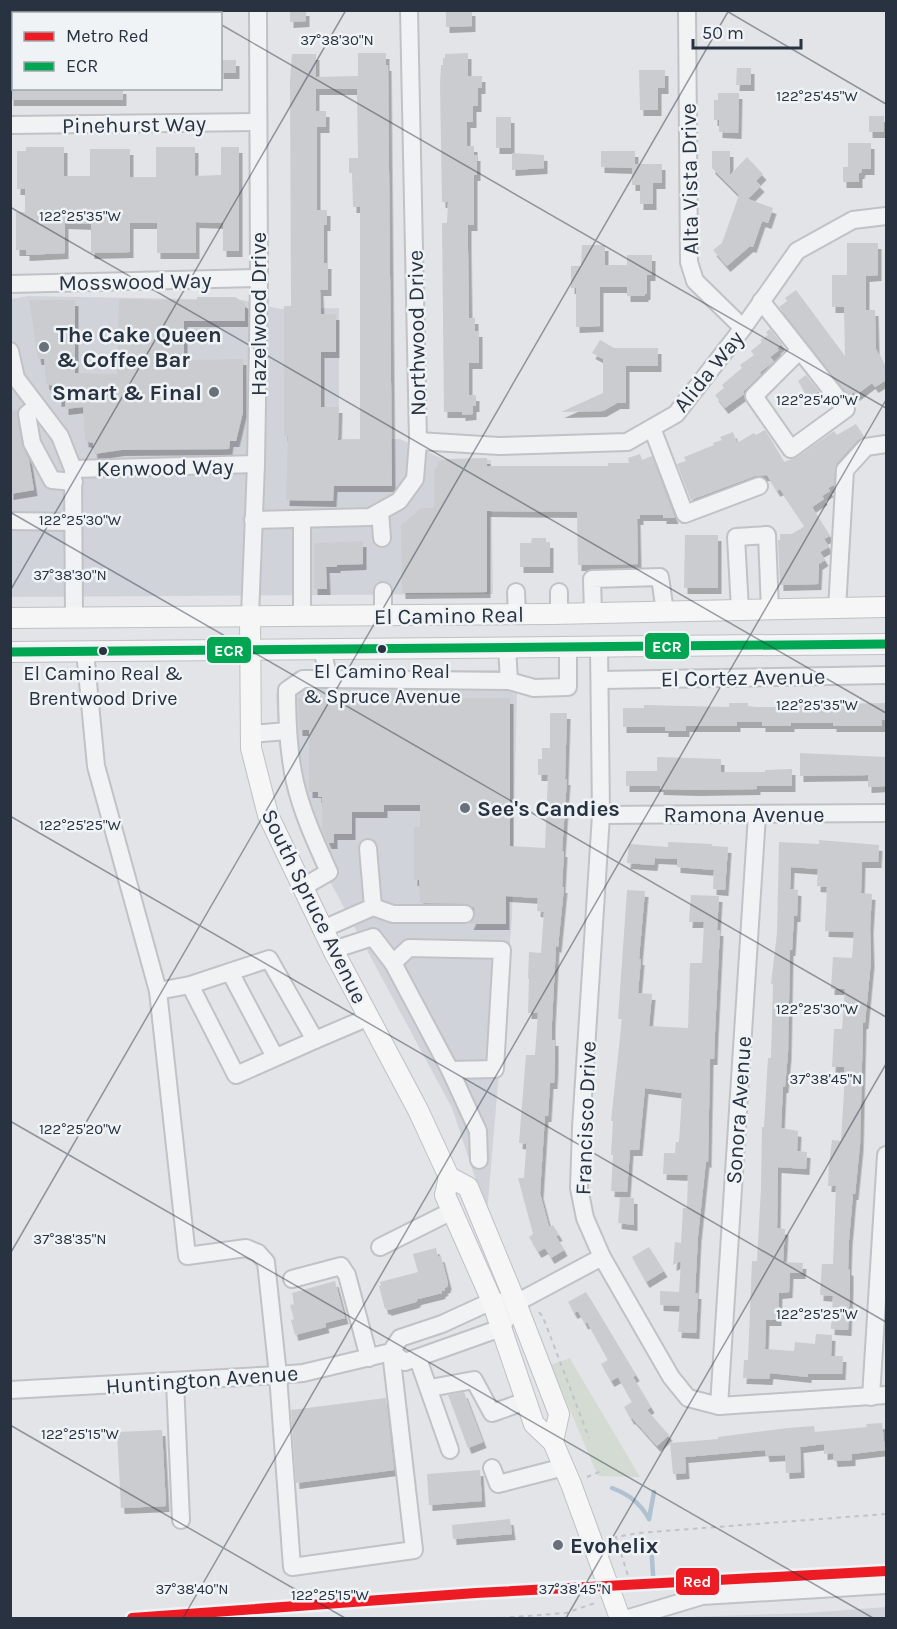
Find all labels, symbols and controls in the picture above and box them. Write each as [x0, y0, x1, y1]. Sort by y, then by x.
legend [12, 12, 222, 90]
scale bar [693, 12, 801, 50]
text: 50 m [702, 22, 744, 44]
text: Metro Red [66, 25, 149, 47]
text: 37°38'30"N [300, 31, 374, 49]
text: ECR [66, 55, 98, 77]
text: 122°25'45"W [776, 87, 858, 105]
street label: Alta Vista Drive [676, 103, 704, 255]
street label: Pinehurst Way [62, 111, 206, 139]
text: 122°25'35"W [39, 207, 122, 225]
street label: Hazelwood Drive [246, 232, 272, 396]
street label: Northwood Drive [403, 250, 431, 416]
street label: Mosswood Way [58, 268, 212, 296]
place label: The Cake Queen & Coffee Bar [56, 322, 222, 373]
street label: Alida Way [668, 326, 749, 418]
marker: The Cake Queen & Coffee Bar [37, 340, 51, 354]
place label: Smart & Final [52, 380, 202, 406]
marker: Smart & Final [207, 385, 221, 399]
text: 122°25'40"W [776, 391, 859, 409]
street label: Kenwood Way [96, 454, 234, 482]
text: 122°25'30"W [39, 511, 122, 529]
text: 37°38'30"N [33, 566, 107, 584]
street label: El Camino Real [374, 602, 524, 630]
line badge: ECR [644, 632, 690, 660]
line badge: ECR [206, 636, 252, 664]
text: ECR [652, 637, 682, 656]
text: ECR [214, 641, 244, 660]
marker: El Camino Real & Spruce Avenue [376, 643, 388, 655]
marker: El Camino Real & Brentwood Drive [97, 645, 109, 657]
place label: El Camino Real & Spruce Avenue [303, 660, 461, 708]
place label: El Camino Real & Brentwood Drive [23, 662, 183, 710]
street label: El Cortez Avenue [660, 664, 826, 692]
text: 122°25'35"W [776, 696, 859, 714]
place label: See's Candies [477, 796, 620, 822]
marker: See's Candies [458, 801, 472, 815]
street label: Ramona Avenue [663, 802, 825, 828]
street label: South Spruce Avenue [256, 805, 372, 1008]
text: 122°25'25"W [39, 816, 121, 834]
text: 122°25'30"W [776, 1000, 859, 1018]
street label: Sonora Avenue [721, 1035, 757, 1185]
street label: Francisco Drive [570, 1040, 602, 1196]
text: 37°38'45"N [790, 1070, 862, 1088]
text: 122°25'20"W [39, 1120, 122, 1138]
text: 37°38'35"N [33, 1230, 107, 1248]
text: 122°25'25"W [776, 1305, 858, 1323]
street label: Huntington Avenue [105, 1360, 299, 1400]
text: 122°25'15"W [41, 1425, 120, 1443]
place label: Evohelix [570, 1533, 658, 1559]
marker: Evohelix [551, 1538, 565, 1552]
line badge: Red [675, 1567, 720, 1596]
text: Red [683, 1572, 711, 1591]
text: 37°38'40"N [155, 1580, 229, 1598]
text: 37°38'45"N [539, 1580, 611, 1598]
text: 122°25'15"W [291, 1586, 370, 1604]

